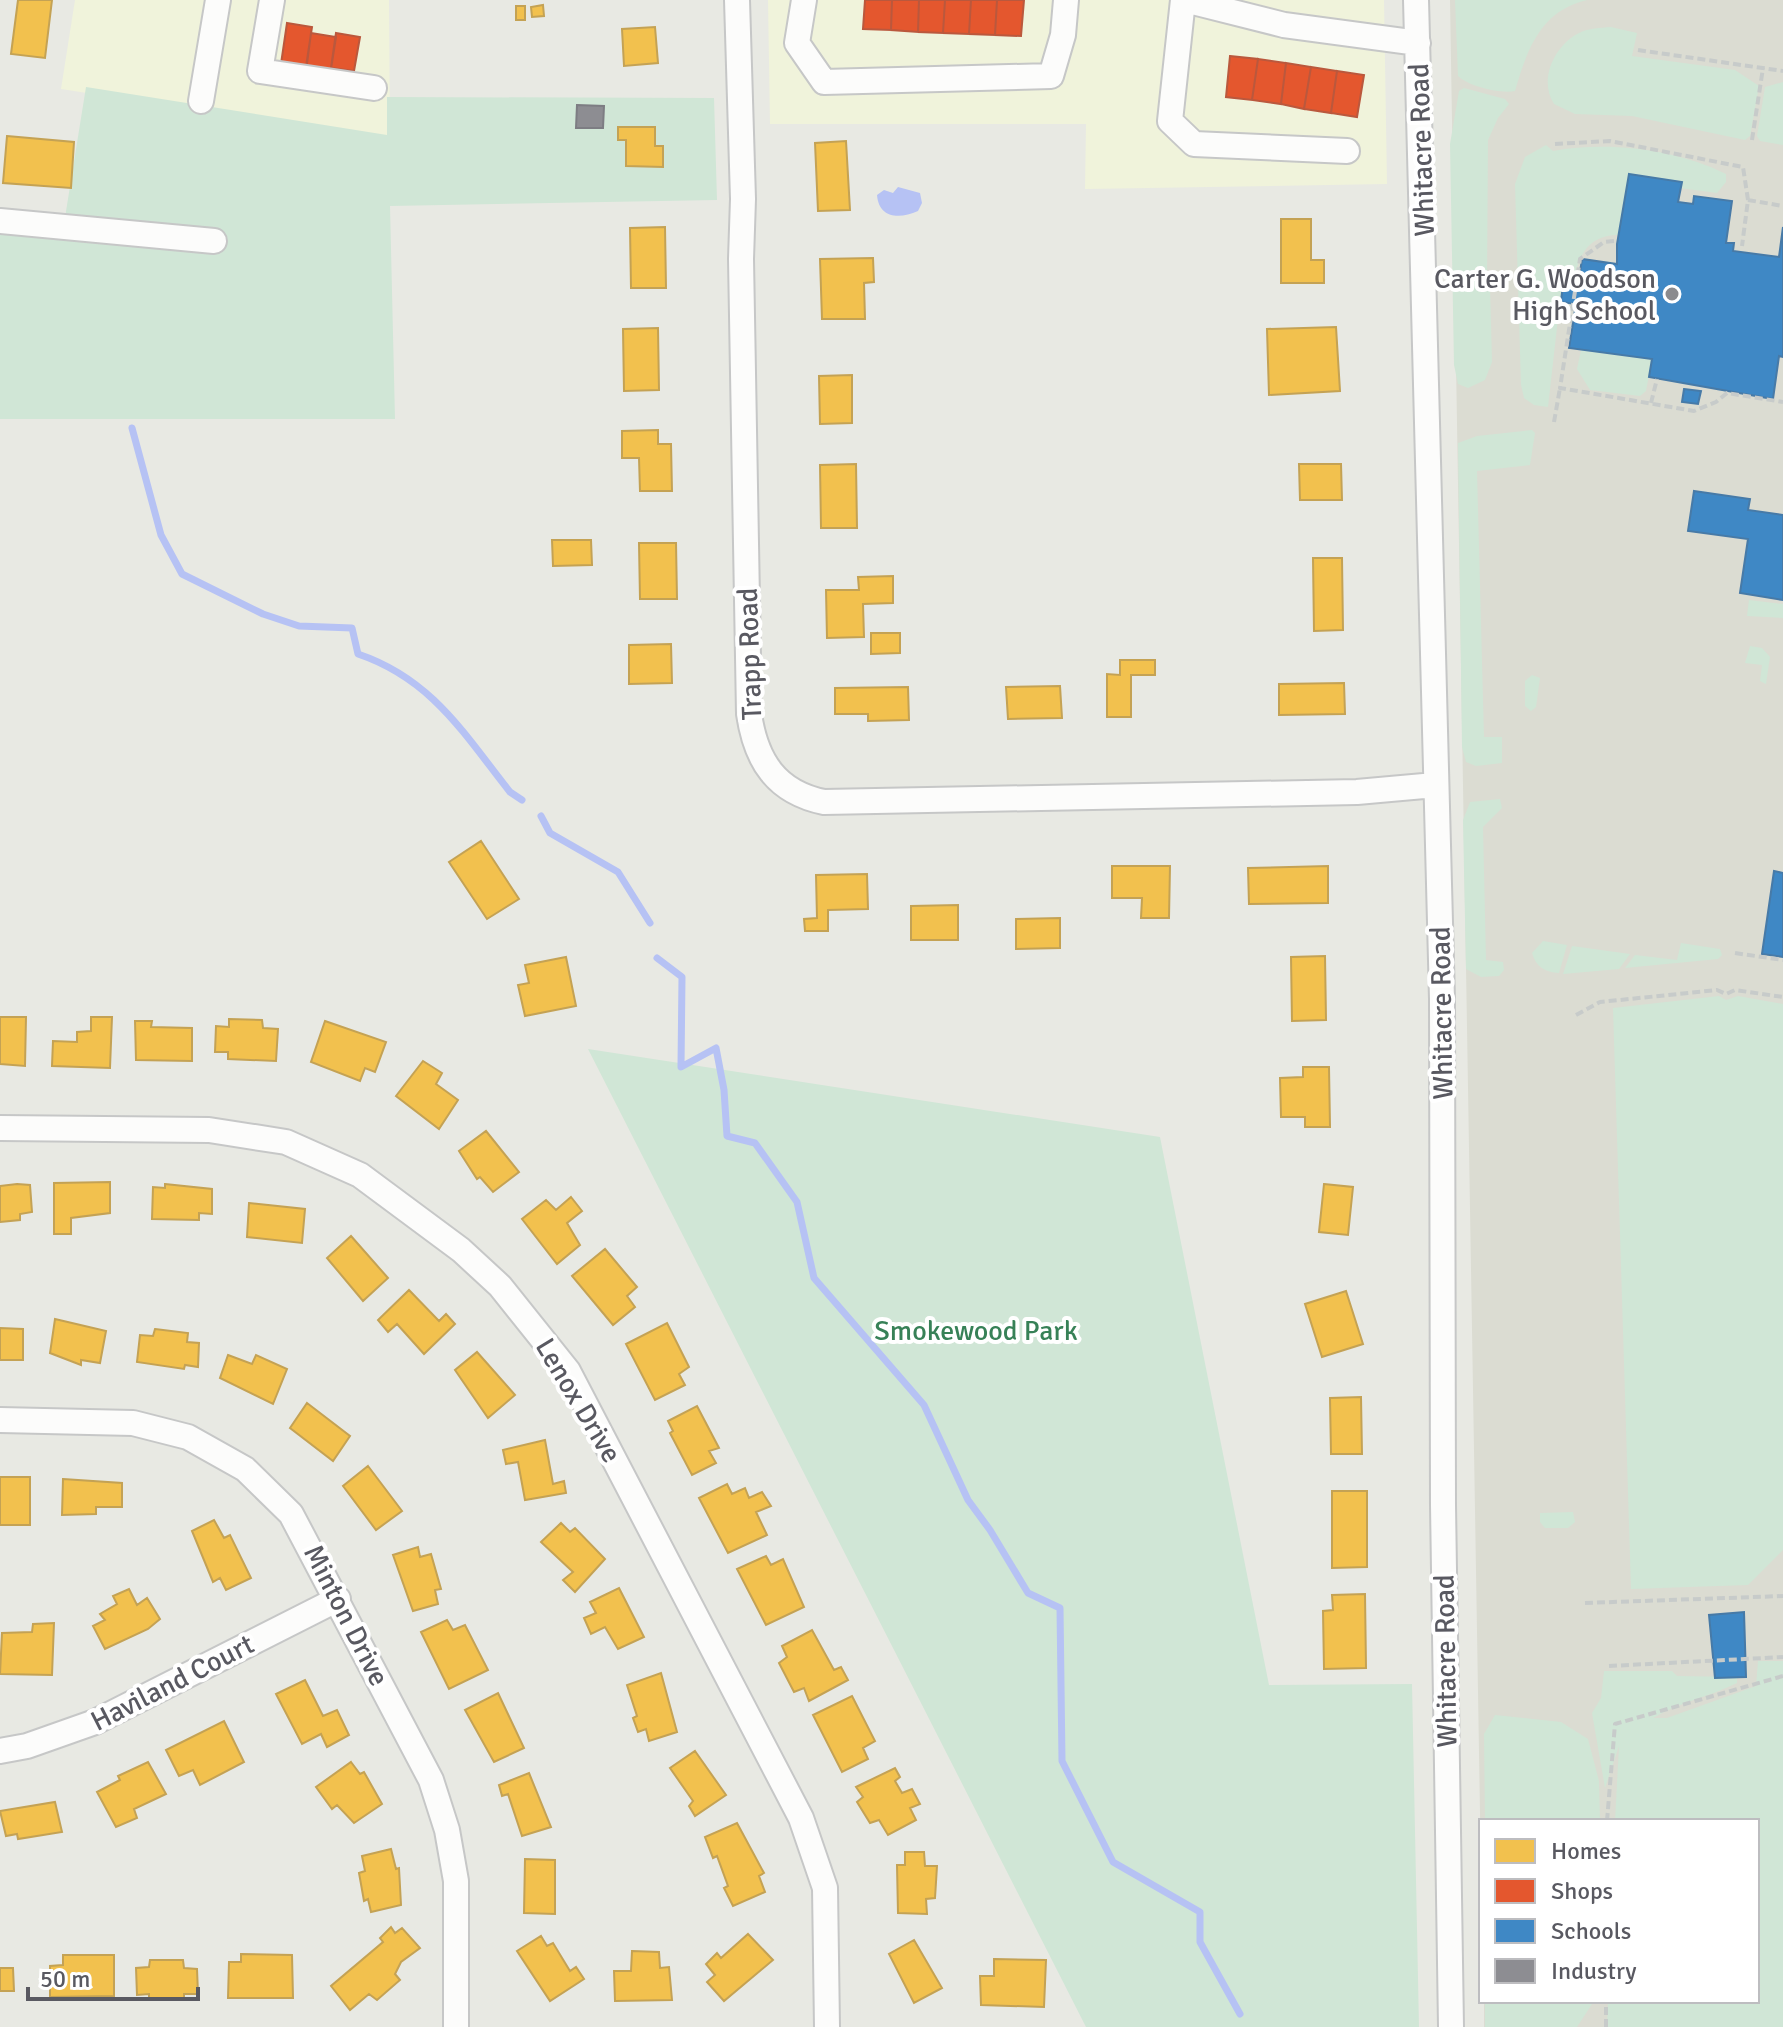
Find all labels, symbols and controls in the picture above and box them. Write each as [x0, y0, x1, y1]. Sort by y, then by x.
street label: Whitacre Road [1402, 63, 1442, 237]
place label: Carter G. Woodson High School [1434, 262, 1656, 328]
marker: Carter G. Woodson High School [1663, 285, 1681, 303]
street label: Trapp Road [731, 587, 769, 721]
street label: Whitacre Road [1423, 926, 1461, 1100]
park label: Smokewood Park [874, 1314, 1078, 1348]
street label: Lenox Drive [528, 1332, 628, 1469]
street label: Minton Drive [296, 1539, 396, 1692]
street label: Whitacre Road [1427, 1574, 1465, 1748]
street label: Haviland Court [85, 1627, 260, 1739]
legend [1479, 1819, 1759, 2003]
text: Homes [1551, 1836, 1621, 1866]
text: Shops [1551, 1876, 1613, 1906]
text: Schools [1551, 1916, 1631, 1946]
scale bar [28, 1951, 198, 2001]
text: Industry [1551, 1956, 1637, 1986]
text: 50 m [40, 1964, 90, 1994]

